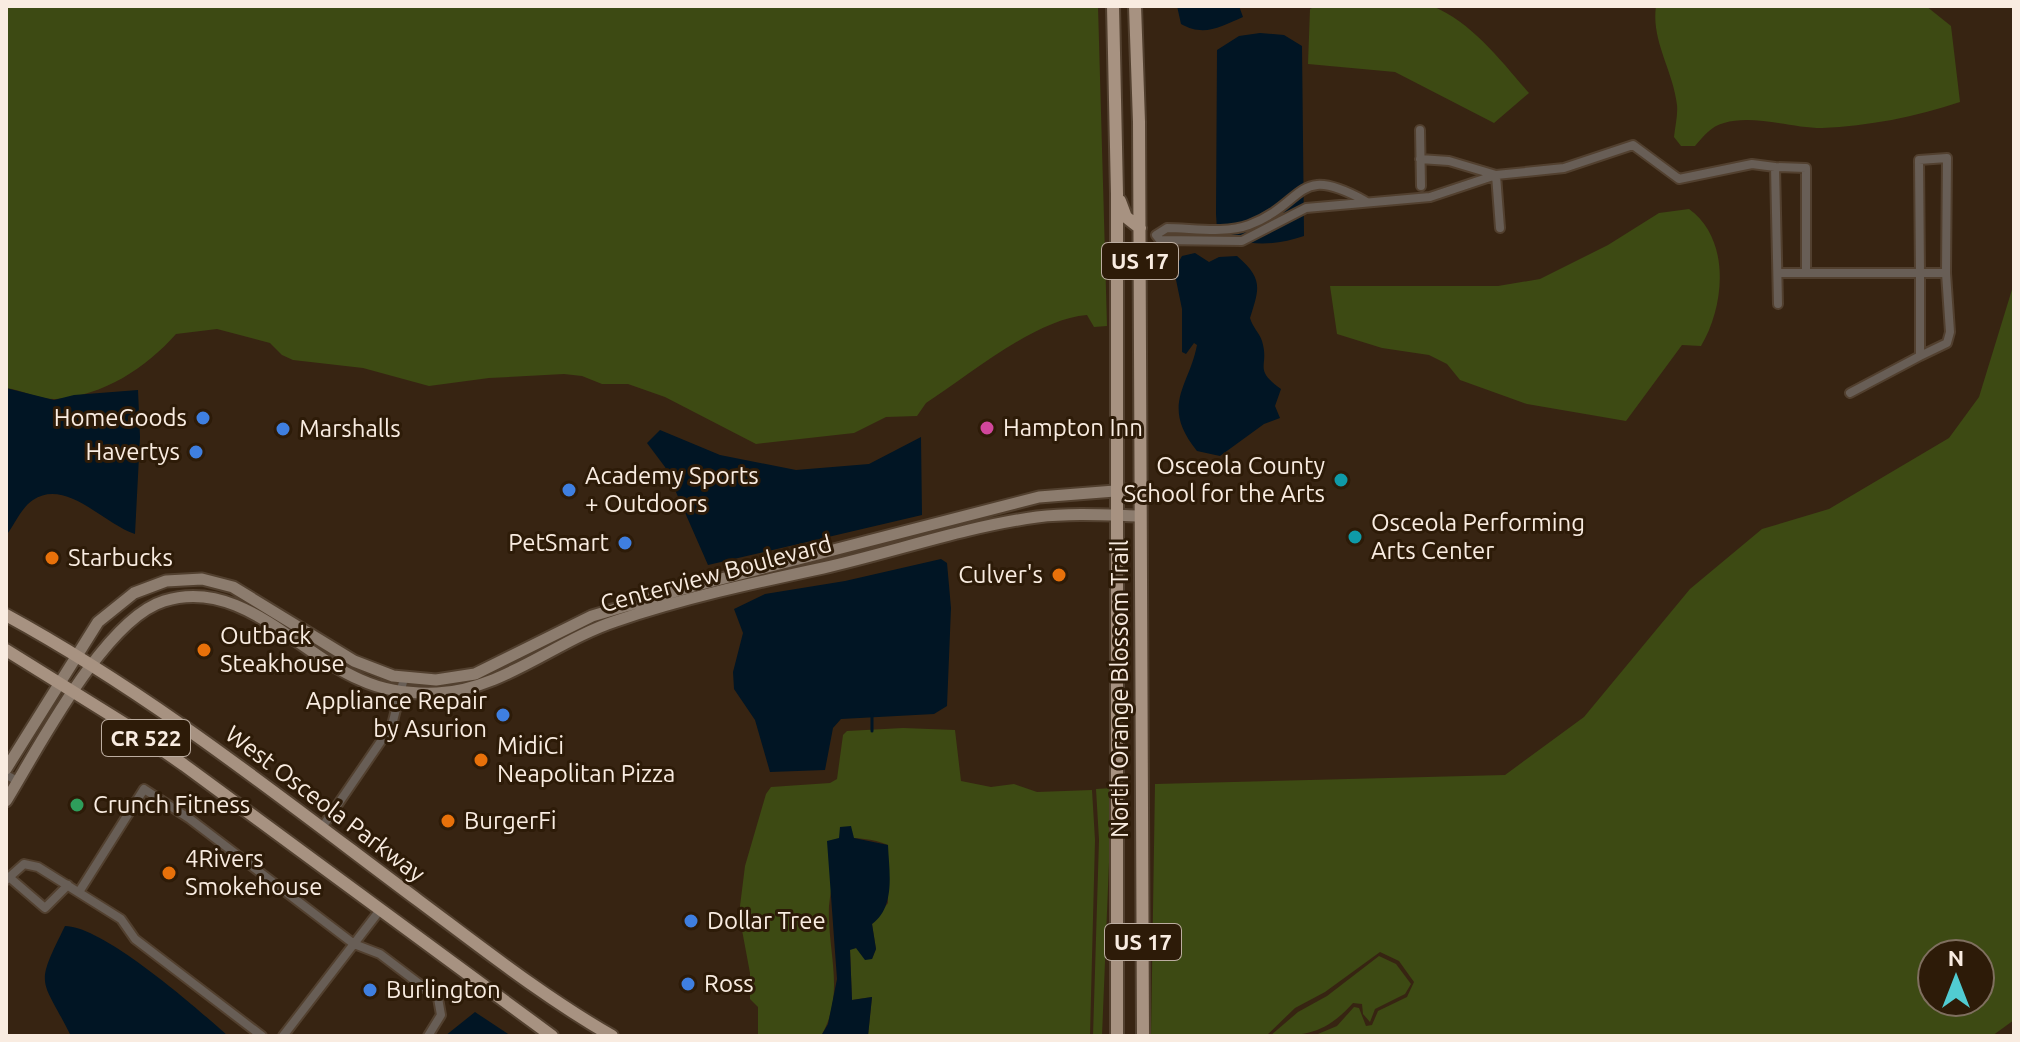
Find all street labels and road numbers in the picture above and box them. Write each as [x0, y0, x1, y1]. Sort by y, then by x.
road number: US 17 [1102, 243, 1178, 279]
street label: Centerview Boulevard [597, 530, 835, 617]
street label: North Orange Blossom Trail [1106, 540, 1133, 838]
road number: CR 522 [102, 720, 190, 756]
street label: West Osceola Parkway [220, 720, 430, 888]
road number: US 17 [1105, 924, 1181, 960]

